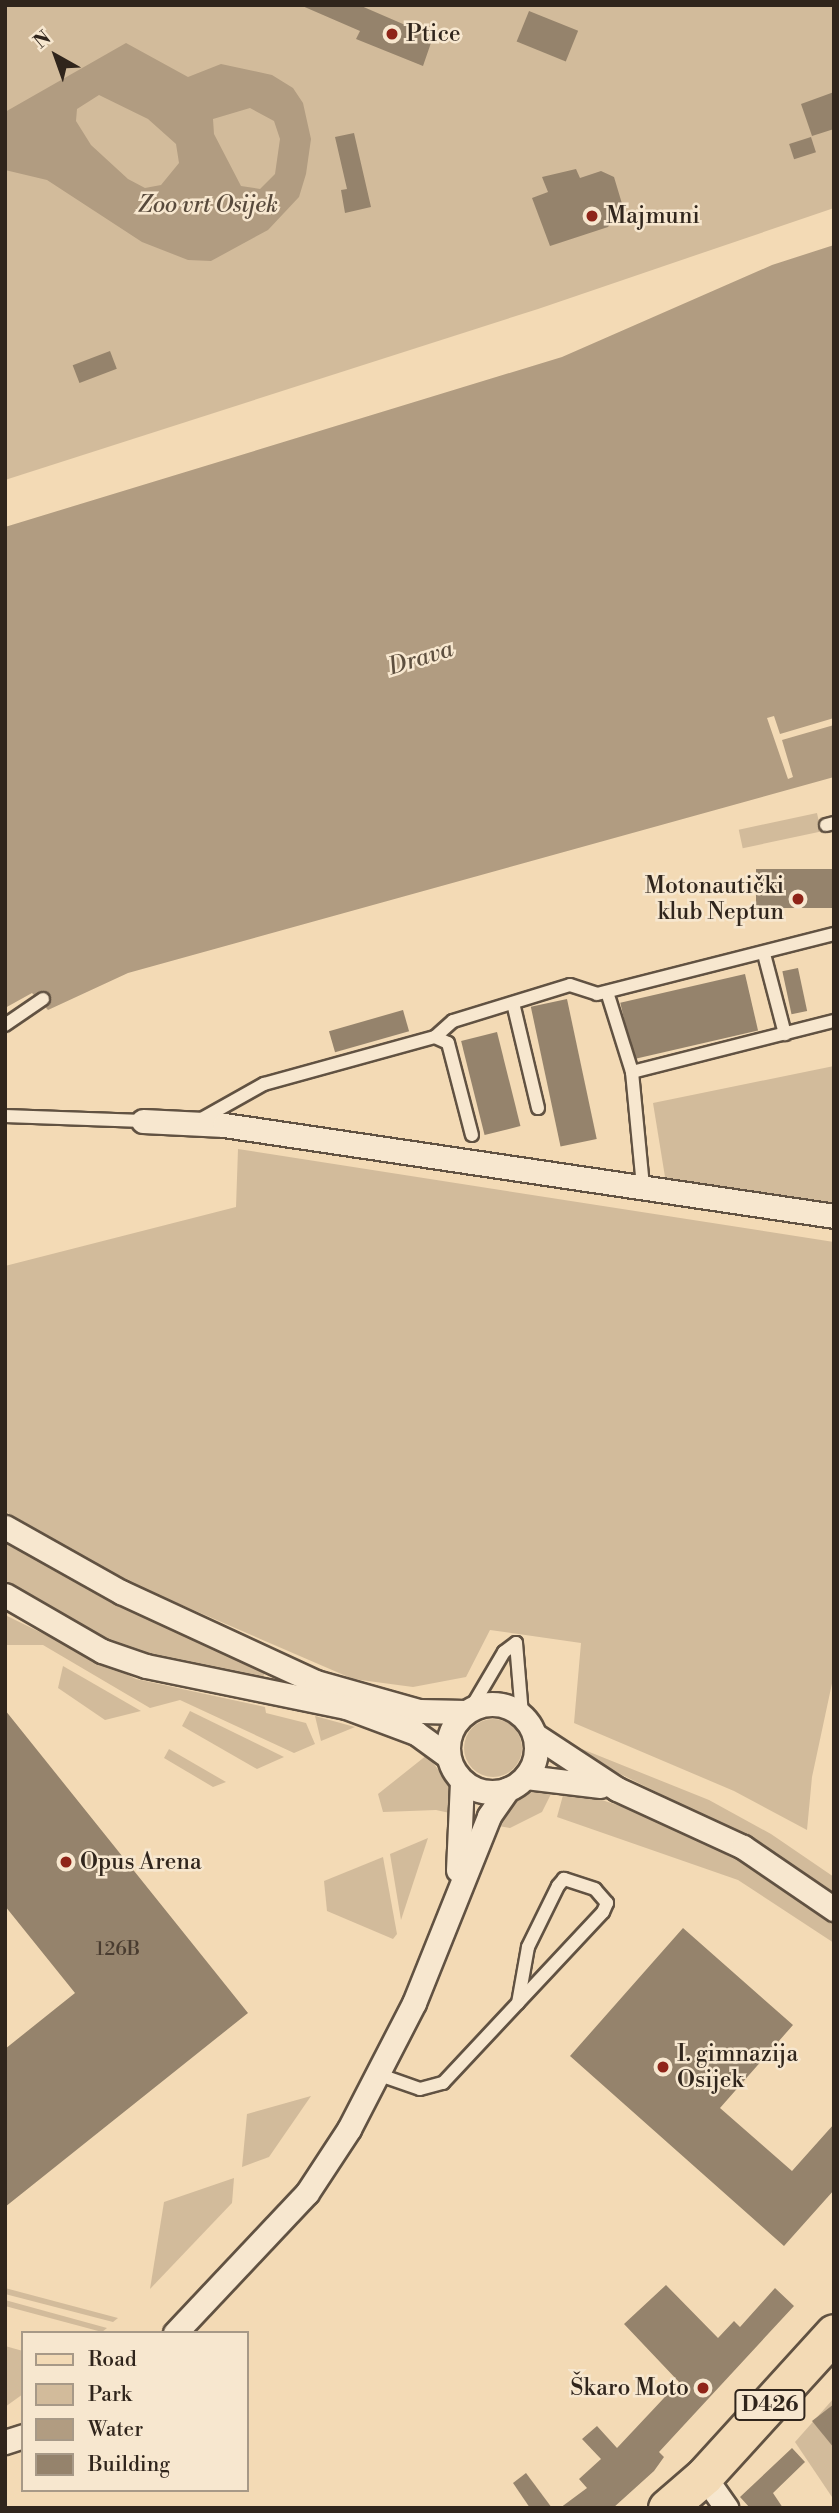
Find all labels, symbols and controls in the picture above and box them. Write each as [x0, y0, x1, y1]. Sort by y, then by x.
place label: Ptice [406, 20, 461, 48]
north arrow [21, 21, 91, 91]
text: N [29, 26, 56, 54]
marker: Ptice [384, 26, 400, 42]
park label: Zoo vrt Osijek [138, 191, 278, 219]
place label: Majmuni [606, 202, 700, 230]
marker: Majmuni [584, 208, 600, 224]
water label: Drava [385, 636, 457, 682]
place label: Motonautički klub Neptun [645, 872, 784, 926]
marker: Motonautički klub Neptun [790, 891, 806, 907]
place label: Opus Arena [80, 1848, 202, 1876]
marker: Opus Arena [58, 1854, 74, 1870]
house number: 126B [96, 1939, 140, 1961]
place label: I. gimnazija Osijek [677, 2040, 798, 2094]
marker: I. gimnazija Osijek [655, 2059, 671, 2075]
legend [21, 2331, 248, 2492]
text: Road [88, 2347, 137, 2373]
place label: Škaro Moto [570, 2374, 689, 2402]
marker: Škaro Moto [695, 2380, 711, 2396]
text: Park [88, 2382, 132, 2408]
road number: D426 [733, 2388, 807, 2422]
text: Water [88, 2417, 143, 2443]
text: Building [88, 2452, 170, 2478]

